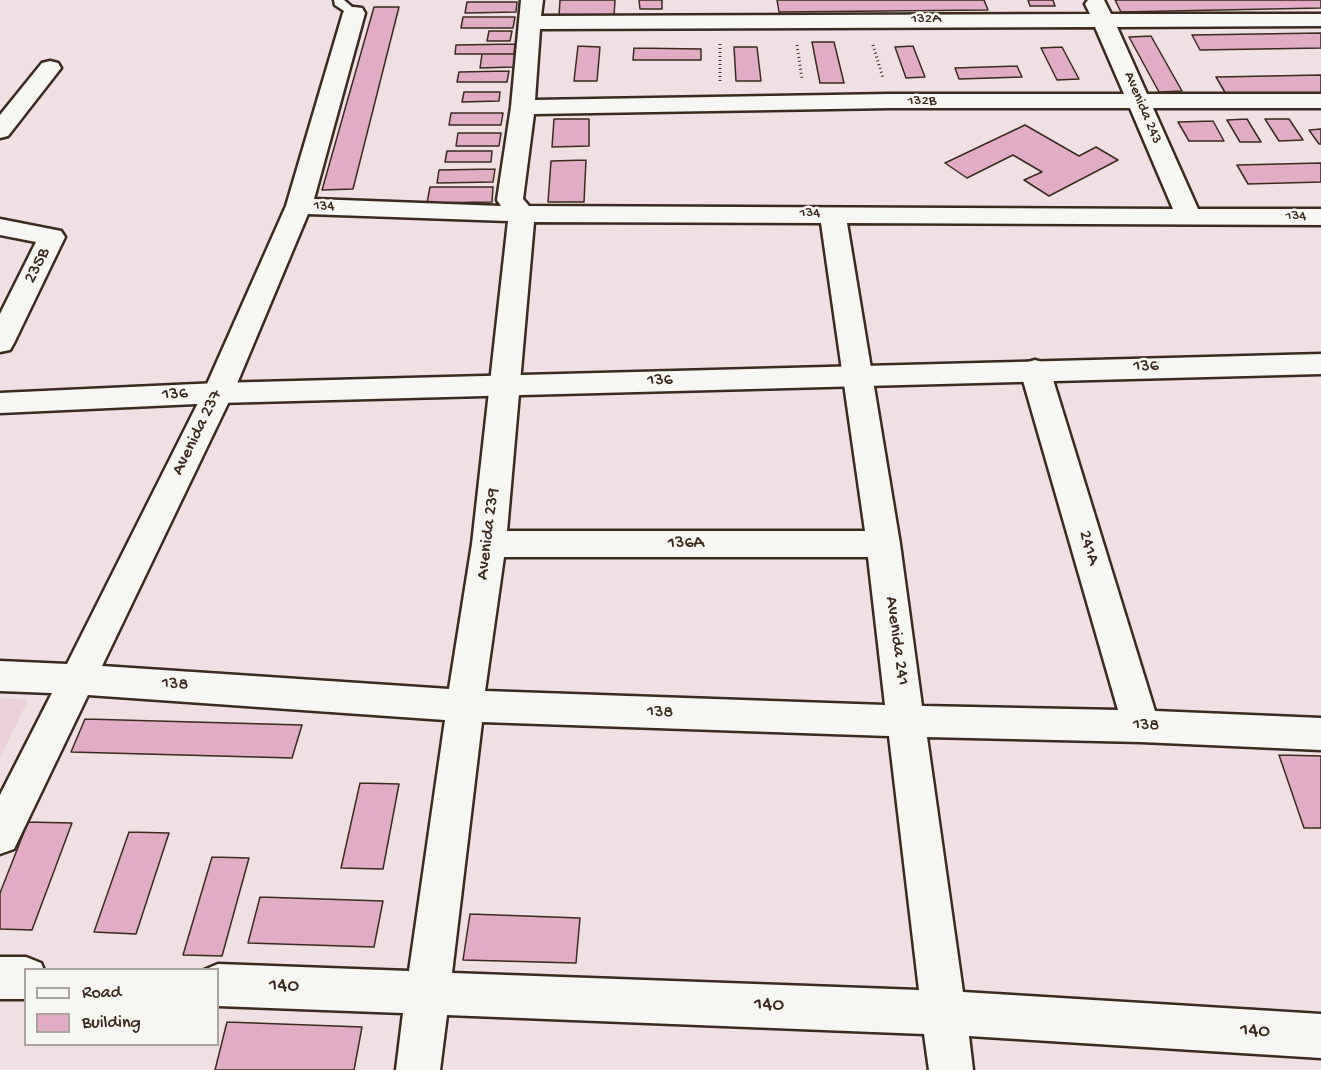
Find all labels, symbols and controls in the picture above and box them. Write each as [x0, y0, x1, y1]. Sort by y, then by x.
street label: 132A [911, 11, 941, 29]
street label: Avenida 243 [1119, 69, 1165, 147]
street label: 132B [908, 93, 936, 111]
street label: 134 [313, 198, 335, 216]
street label: 134 [800, 205, 820, 223]
street label: 134 [1286, 208, 1306, 226]
street label: 235B [20, 245, 56, 287]
street label: 136 [1133, 356, 1159, 378]
street label: 136 [647, 370, 673, 392]
street label: 136 [162, 384, 188, 406]
street label: Avenida 237 [168, 387, 228, 479]
street label: Avenida 239 [473, 487, 505, 581]
street label: 241A [1073, 528, 1103, 568]
street label: 136A [668, 533, 704, 555]
street label: Avenida 241 [879, 595, 913, 687]
street label: 138 [161, 673, 189, 697]
street label: 138 [646, 702, 674, 724]
street label: 138 [1132, 715, 1160, 737]
legend [24, 968, 219, 1046]
street label: 140 [268, 974, 300, 1000]
text: Road [82, 983, 121, 1004]
street label: 140 [753, 993, 785, 1019]
text: Building [82, 1013, 141, 1034]
street label: 140 [1239, 1019, 1271, 1045]

